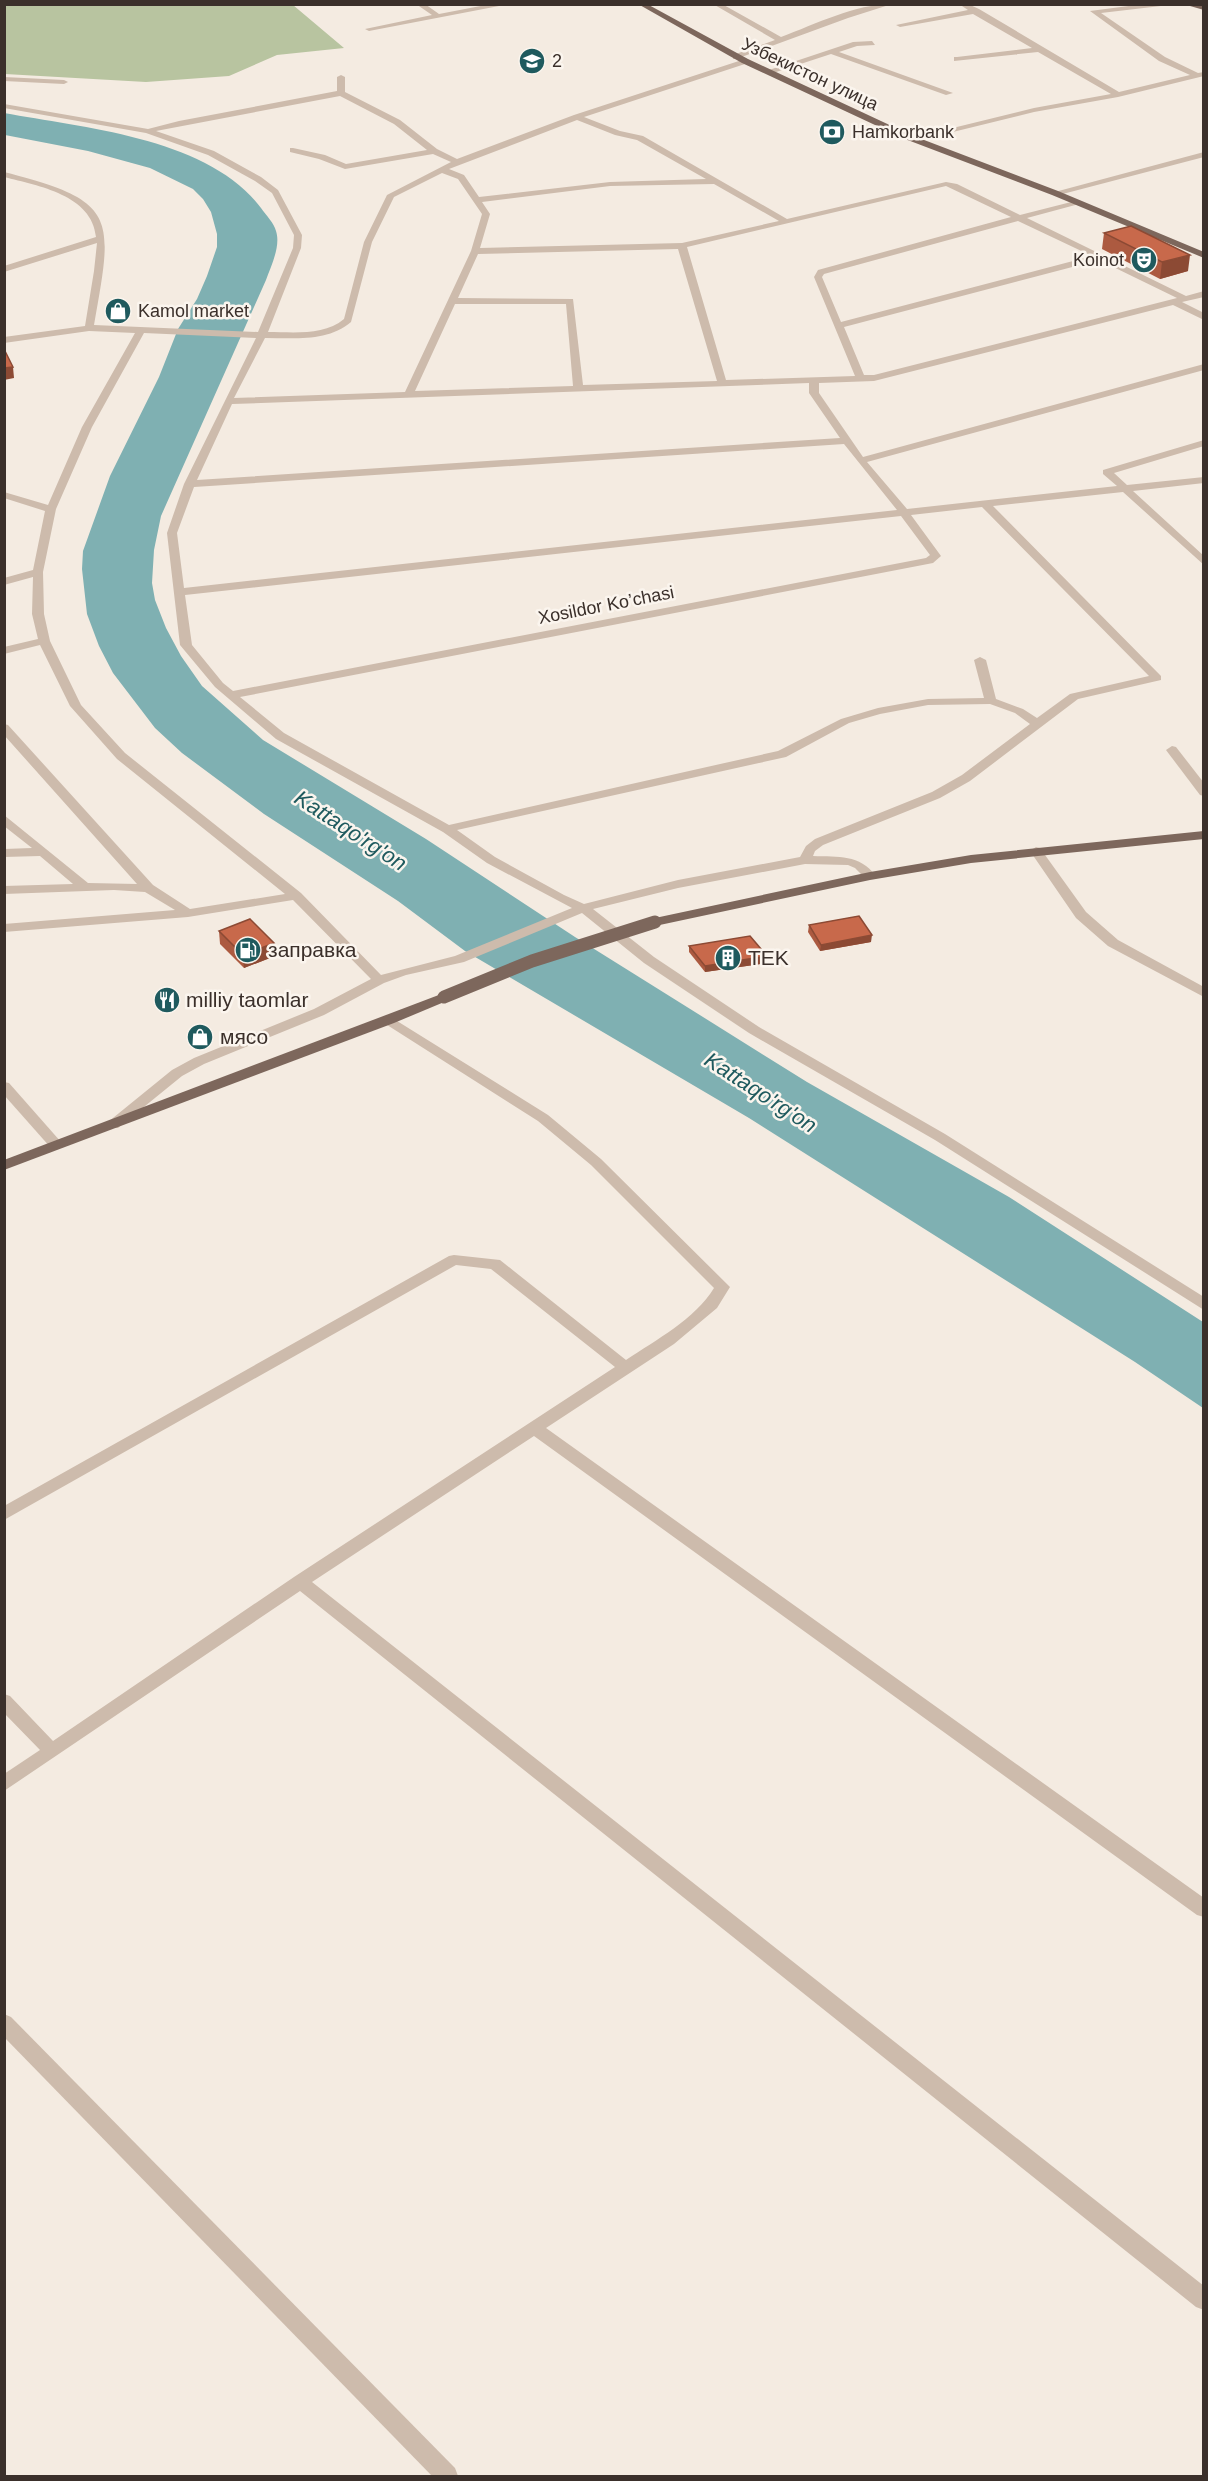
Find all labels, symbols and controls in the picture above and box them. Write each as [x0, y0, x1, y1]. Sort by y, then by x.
street label: Узбекистон улица [739, 34, 882, 115]
school or university icon: 2 [517, 46, 547, 76]
place label: 2 [552, 51, 562, 71]
bank icon: Hamkorbank [817, 117, 847, 147]
place label: Hamkorbank [852, 122, 955, 142]
theatre icon: Koinot [1129, 245, 1159, 275]
place label: Koinot [1073, 250, 1124, 270]
shop icon: Kamol market [103, 296, 133, 326]
place label: Kamol market [138, 301, 249, 321]
street label: Xosildor Ko’chasi [536, 582, 676, 628]
water label: Kattaqo'rg'on [290, 785, 411, 876]
fuel station icon: заправка [233, 935, 263, 965]
place label: заправка [268, 938, 357, 961]
building icon: TEK [713, 943, 743, 973]
place label: TEK [748, 946, 789, 969]
restaurant icon: milliy taomlar [152, 985, 182, 1015]
place label: milliy taomlar [186, 988, 309, 1011]
shop icon: мясо [185, 1022, 215, 1052]
place label: мясо [220, 1025, 268, 1048]
water label: Kattaqo'rg'on [700, 1047, 821, 1138]

